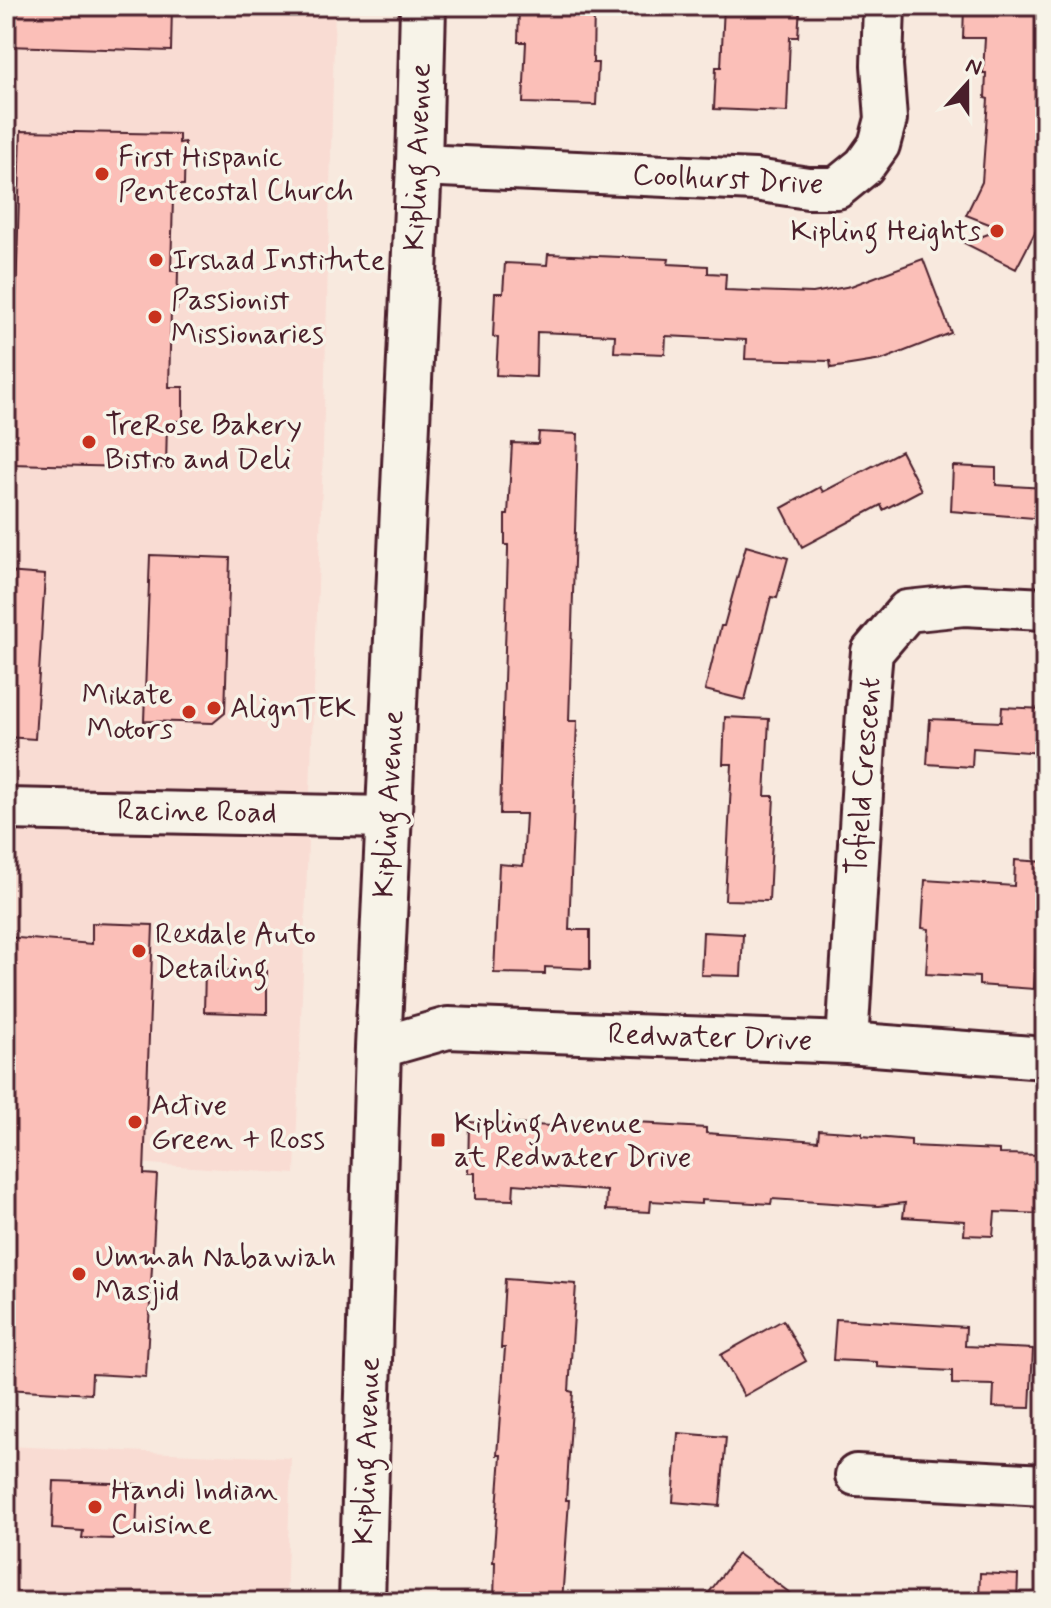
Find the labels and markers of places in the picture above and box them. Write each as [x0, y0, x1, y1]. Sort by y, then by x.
place label: First Hispanic Pentecostal Church [118, 138, 354, 211]
marker: First Hispanic Pentecostal Church [93, 165, 111, 183]
place label: Kipling Heights [790, 212, 981, 254]
marker: Kipling Heights [988, 222, 1006, 240]
place label: Irshad Institute [172, 241, 385, 280]
marker: Irshad Institute [147, 251, 165, 269]
place label: Passionist Missionaries [171, 281, 324, 354]
marker: Passionist Missionaries [146, 308, 164, 326]
place label: TreRose Bakery Bistro and Deli [105, 406, 302, 479]
marker: TreRose Bakery Bistro and Deli [80, 433, 98, 451]
place label: Mikate Motors [82, 676, 173, 749]
place label: AlignTEK [230, 689, 356, 728]
marker: AlignTEK [205, 699, 223, 717]
marker: Mikate Motors [180, 703, 198, 721]
place label: Rexdale Auto Detailing [155, 915, 316, 991]
marker: Rexdale Auto Detailing [130, 942, 148, 960]
place label: Active Green + Ross [151, 1086, 325, 1159]
place label: Kipling Avenue at Redwater Drive [454, 1104, 692, 1177]
marker: Active Green + Ross [126, 1113, 144, 1131]
marker: Kipling Avenue at Redwater Drive [429, 1131, 447, 1149]
place label: Ummah Nabawiah Masjid [95, 1238, 337, 1311]
marker: Ummah Nabawiah Masjid [70, 1265, 88, 1283]
place label: Handi Indian Cuisine [111, 1471, 278, 1544]
marker: Handi Indian Cuisine [86, 1498, 104, 1516]

